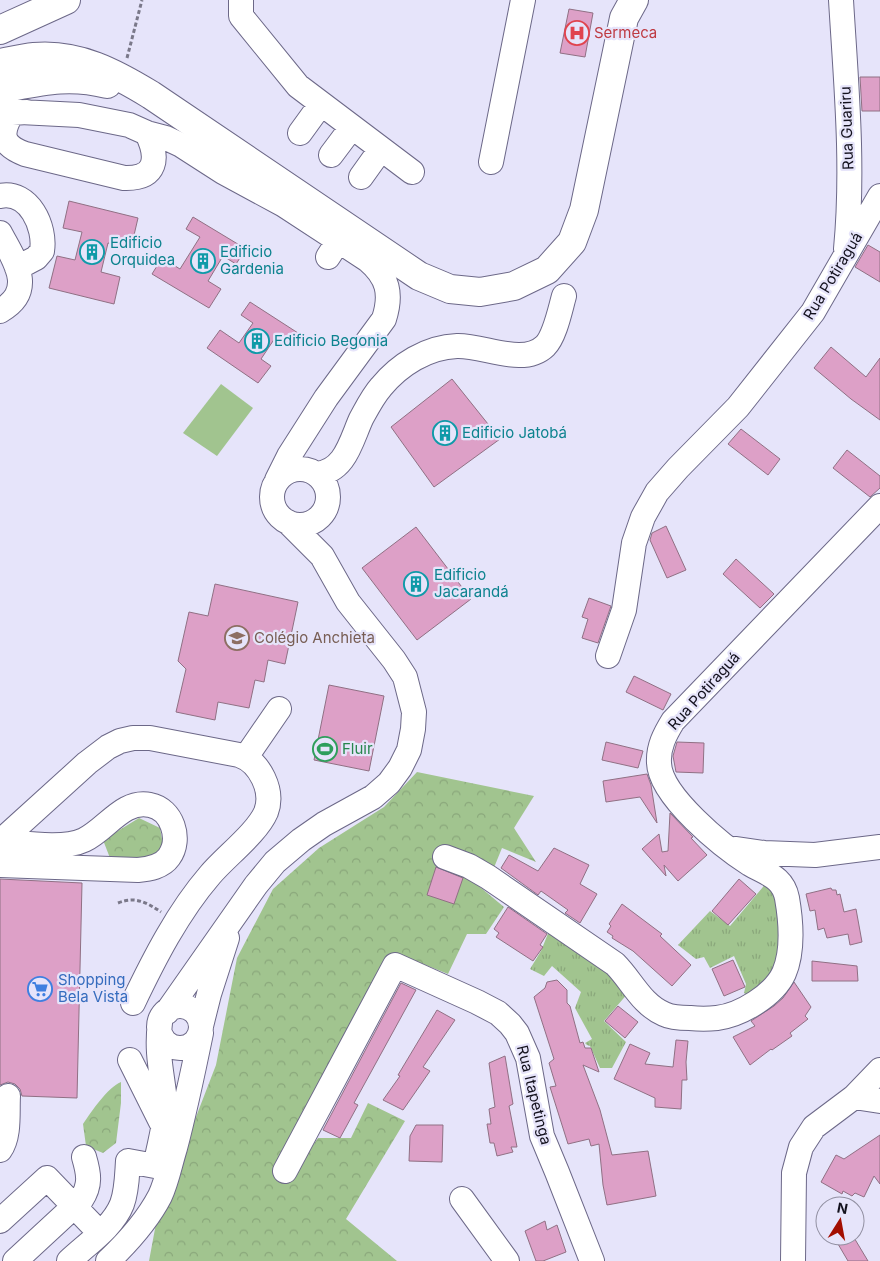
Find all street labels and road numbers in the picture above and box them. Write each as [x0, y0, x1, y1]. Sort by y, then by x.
street label: Rua Guariru [836, 86, 857, 170]
street label: Rua Potiraguá [799, 229, 866, 323]
street label: Rua Potiraguá [664, 648, 744, 734]
street label: Rua Itapetinga [513, 1043, 556, 1147]

